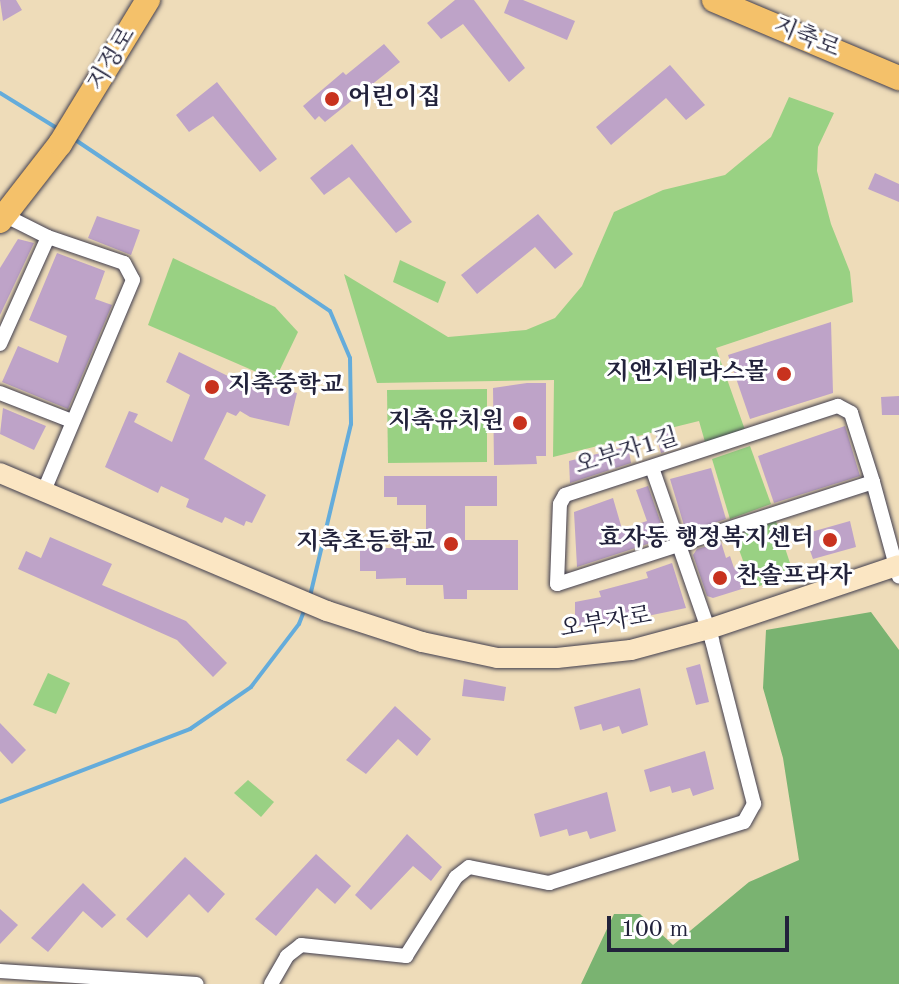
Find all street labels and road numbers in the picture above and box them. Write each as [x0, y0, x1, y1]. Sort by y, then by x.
street label: 지축로 [768, 13, 844, 65]
street label: 지정로 [83, 23, 143, 97]
street label: 오부자1길 [572, 424, 682, 482]
street label: 오부자로 [558, 603, 654, 645]

